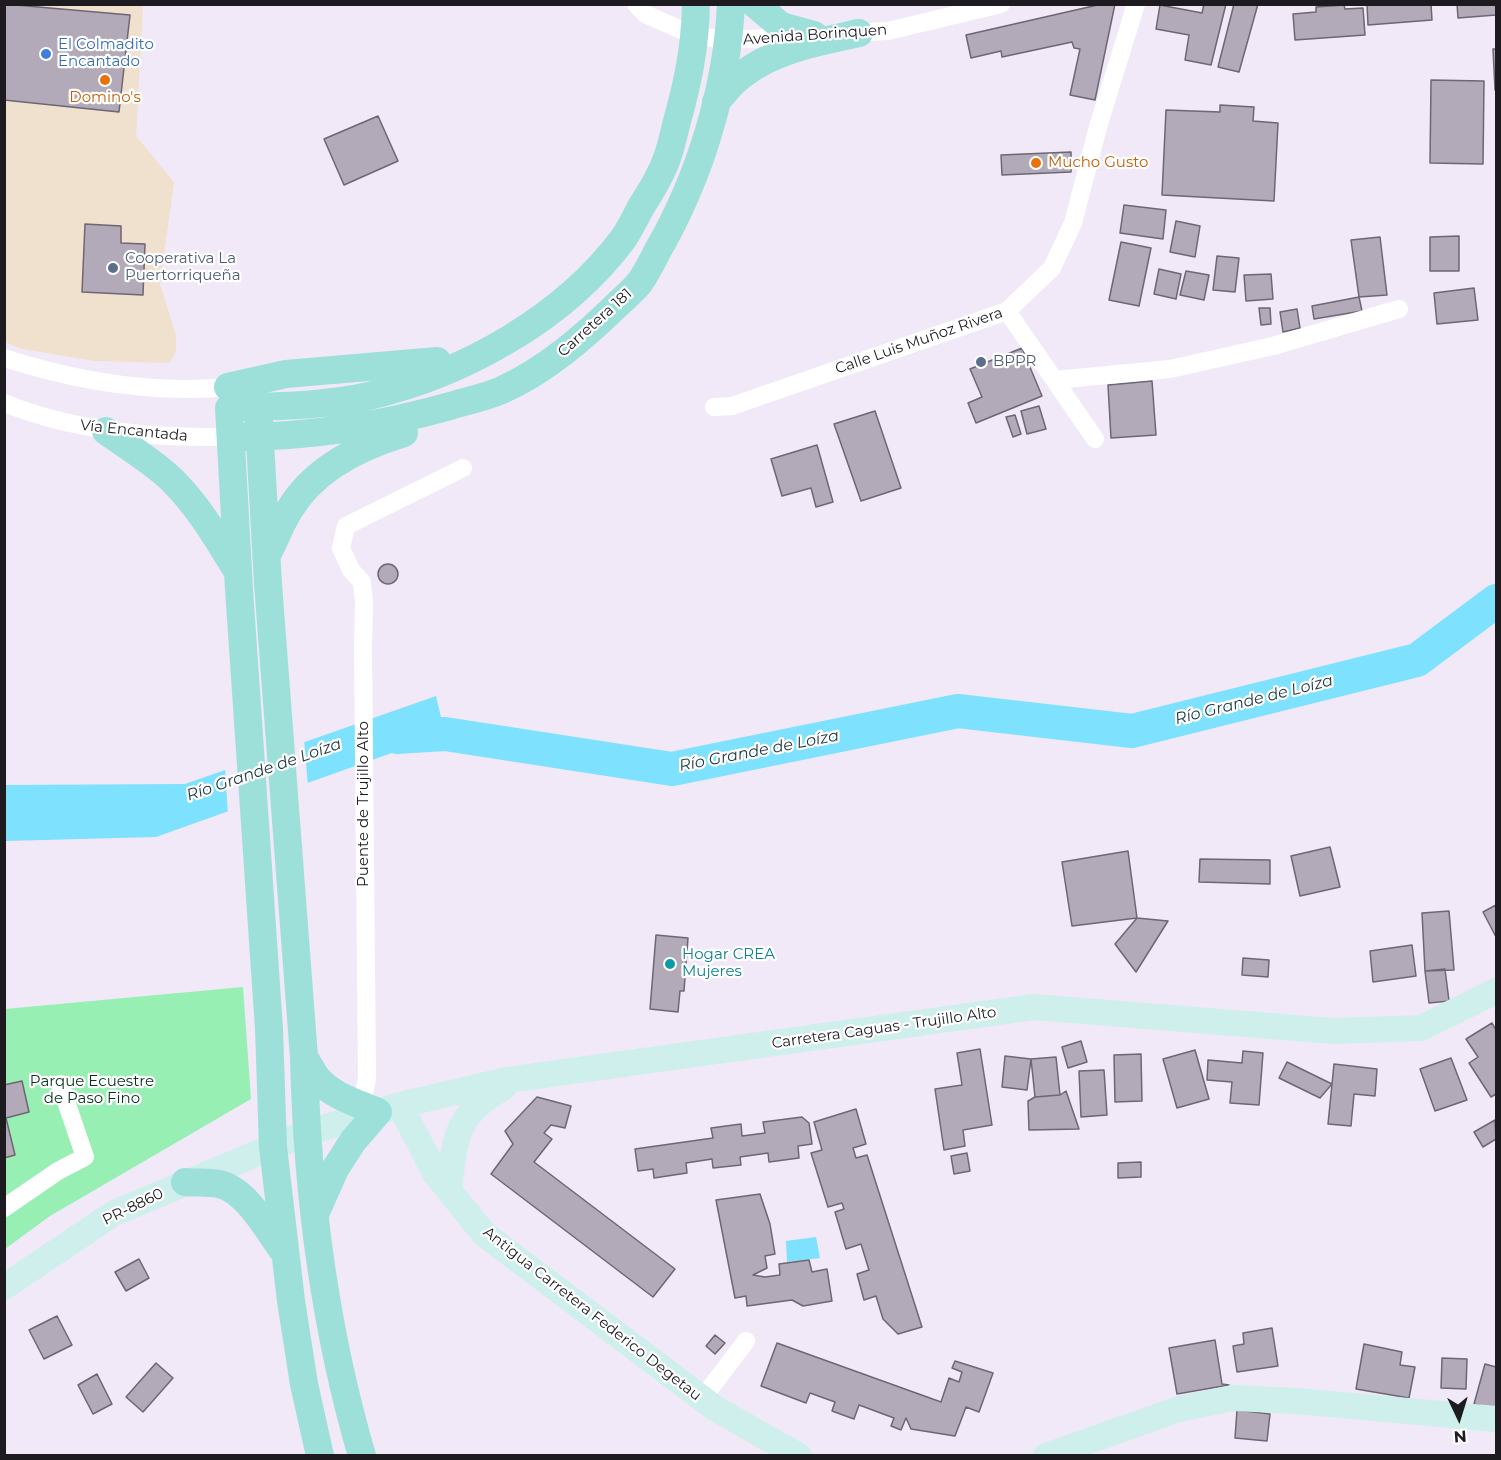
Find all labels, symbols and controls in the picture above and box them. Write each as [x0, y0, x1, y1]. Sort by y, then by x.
street label: Avenida Borinquen [742, 21, 888, 49]
place label: El Colmadito Encantado [58, 36, 154, 71]
marker: El Colmadito Encantado [39, 47, 53, 61]
marker: Domino's [98, 73, 112, 87]
place label: Domino's [69, 89, 141, 107]
place label: Mucho Gusto [1048, 154, 1148, 172]
marker: Mucho Gusto [1029, 156, 1043, 170]
place label: Cooperativa La Puertorriqueña [125, 250, 240, 285]
marker: Cooperativa La Puertorriqueña [106, 261, 120, 275]
street label: Carretera 181 [554, 285, 636, 361]
street label: Calle Luis Muñoz Rivera [833, 304, 1005, 378]
place label: BPPR [993, 353, 1036, 371]
marker: BPPR [974, 355, 988, 369]
street label: Vía Encantada [79, 416, 189, 446]
water label: Río Grande de Loíza [1173, 671, 1335, 729]
street label: Puente de Trujillo Alto [355, 721, 373, 887]
water label: Río Grande de Loíza [678, 726, 840, 776]
water label: Río Grande de Loíza [184, 735, 344, 805]
place label: Hogar CREA Mujeres [682, 946, 775, 981]
marker: Hogar CREA Mujeres [663, 957, 677, 971]
street label: Carretera Caguas - Trujillo Alto [771, 1003, 997, 1053]
park label: Parque Ecuestre de Paso Fino [30, 1073, 154, 1108]
street label: PR-8860 [100, 1185, 166, 1229]
street label: Antigua Carretera Federico Degetau [479, 1223, 705, 1405]
north arrow [1429, 1388, 1489, 1448]
text: N [1453, 1427, 1467, 1446]

